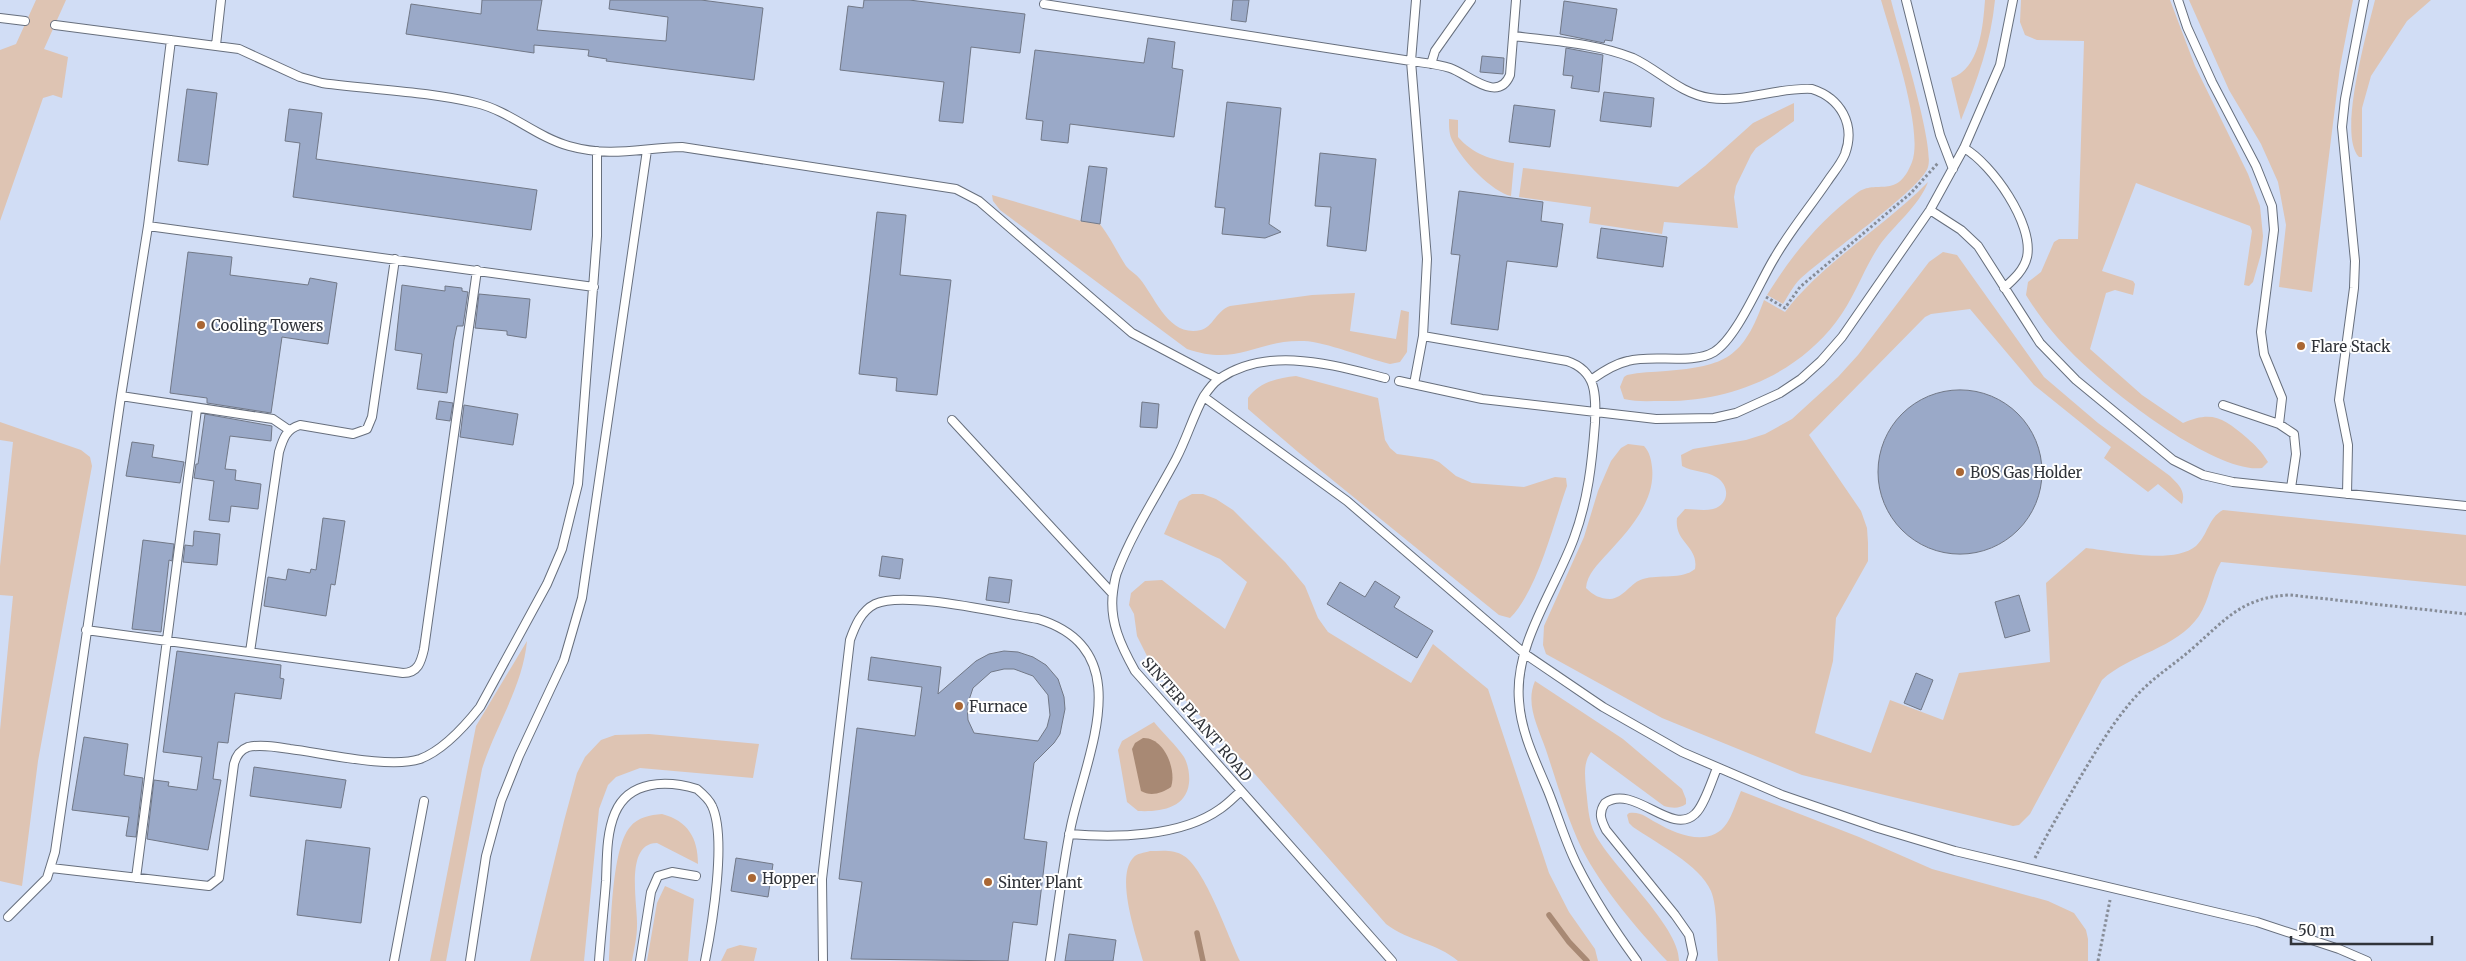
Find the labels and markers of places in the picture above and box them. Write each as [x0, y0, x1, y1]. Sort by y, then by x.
place label: Cooling Towers [211, 316, 323, 335]
marker: Cooling Towers [195, 319, 207, 331]
place label: Flare Stack [2311, 337, 2391, 356]
marker: Flare Stack [2295, 340, 2307, 352]
place label: BOS Gas Holder [1970, 463, 2082, 482]
marker: BOS Gas Holder [1954, 466, 1966, 478]
place label: Furnace [969, 697, 1028, 716]
marker: Furnace [953, 700, 965, 712]
place label: Hopper [762, 869, 816, 888]
marker: Hopper [746, 872, 758, 884]
place label: Sinter Plant [998, 873, 1083, 892]
marker: Sinter Plant [982, 876, 994, 888]

